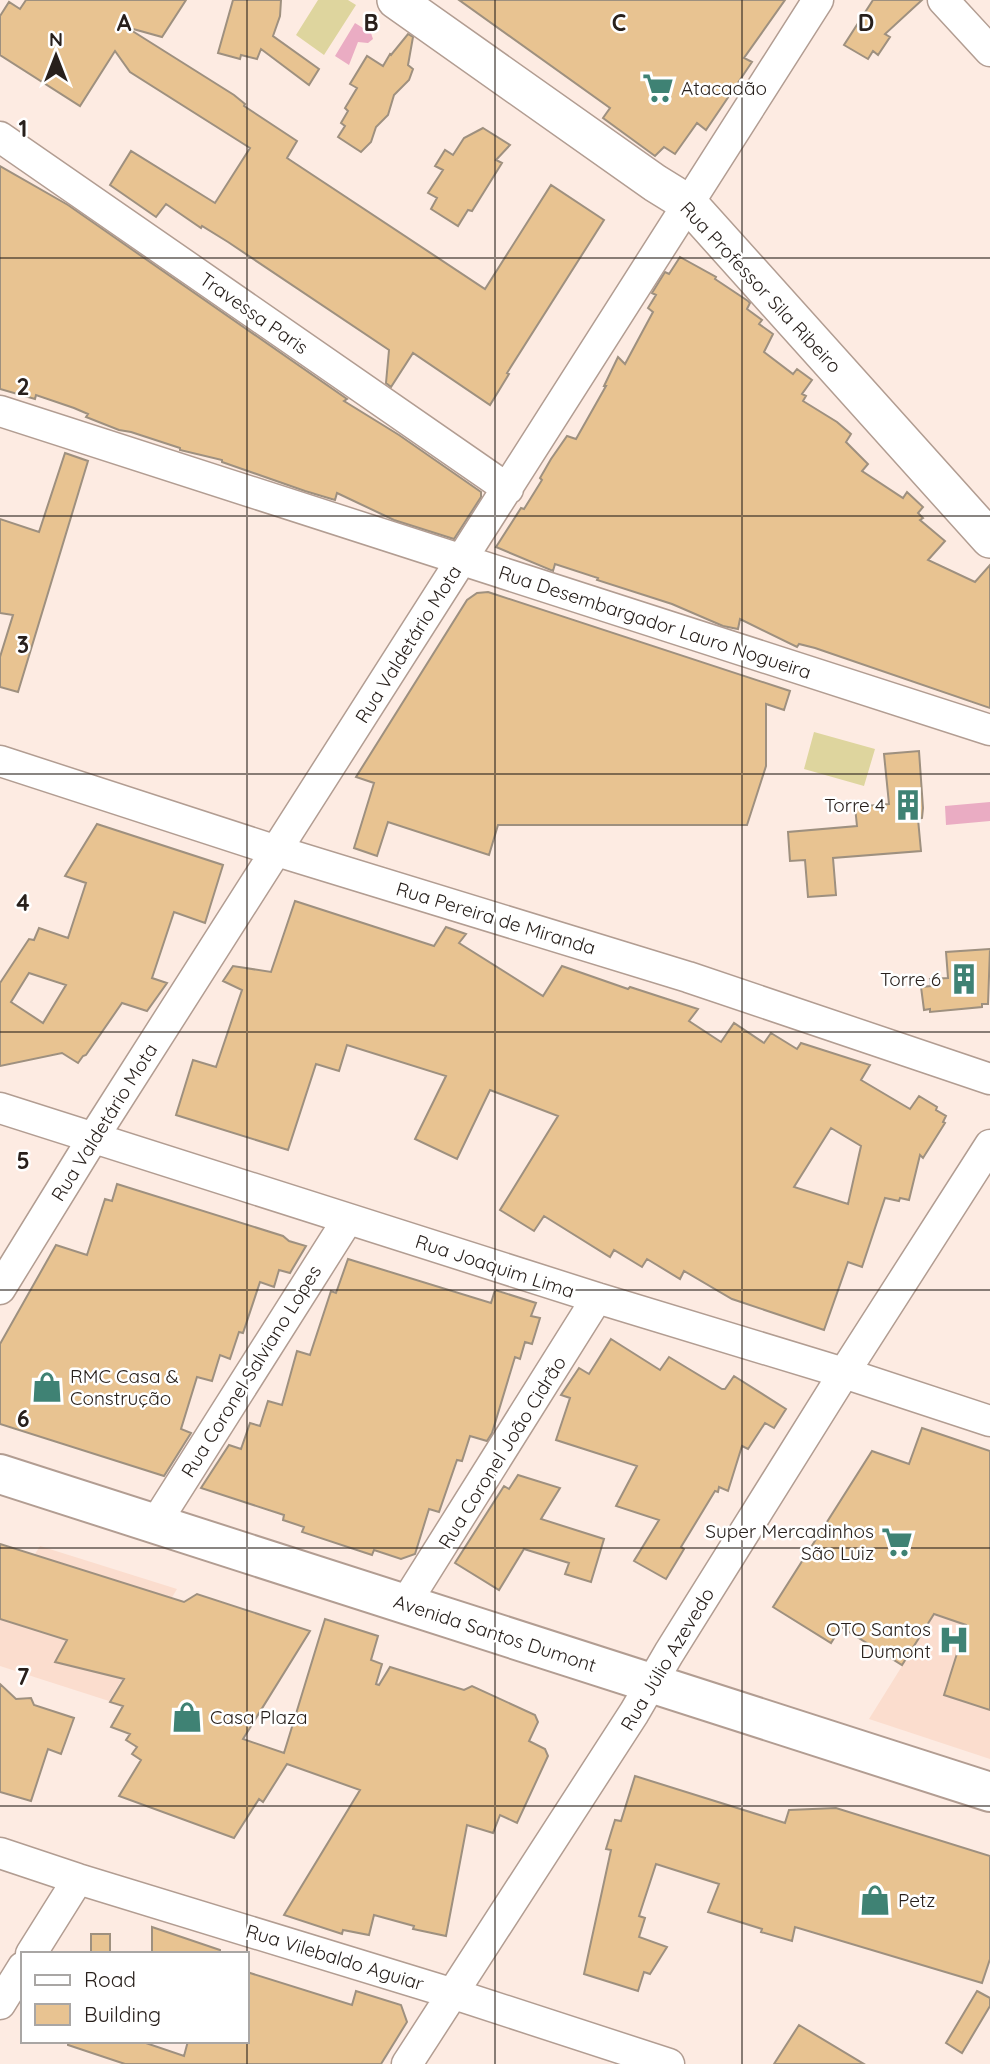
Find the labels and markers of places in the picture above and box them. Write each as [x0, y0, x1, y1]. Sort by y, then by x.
supermarket icon: Atacadão [641, 71, 675, 105]
place label: Atacadão [681, 76, 767, 100]
building icon: Torre 4 [891, 788, 925, 822]
place label: Torre 4 [824, 793, 885, 817]
building icon: Torre 6 [947, 962, 981, 996]
place label: Torre 6 [880, 967, 941, 991]
place label: RMC Casa & Construção [70, 1364, 179, 1410]
shop icon: RMC Casa & Construção [30, 1370, 64, 1404]
place label: Super Mercadinhos São Luiz [705, 1519, 874, 1565]
supermarket icon: Super Mercadinhos São Luiz [880, 1525, 914, 1559]
place label: OTO Santos Dumont [826, 1617, 931, 1663]
hospital icon: OTO Santos Dumont [937, 1623, 971, 1657]
shop icon: Casa Plaza [170, 1700, 204, 1734]
place label: Casa Plaza [210, 1705, 308, 1729]
shop icon: Petz [858, 1883, 892, 1917]
place label: Petz [898, 1888, 935, 1912]

